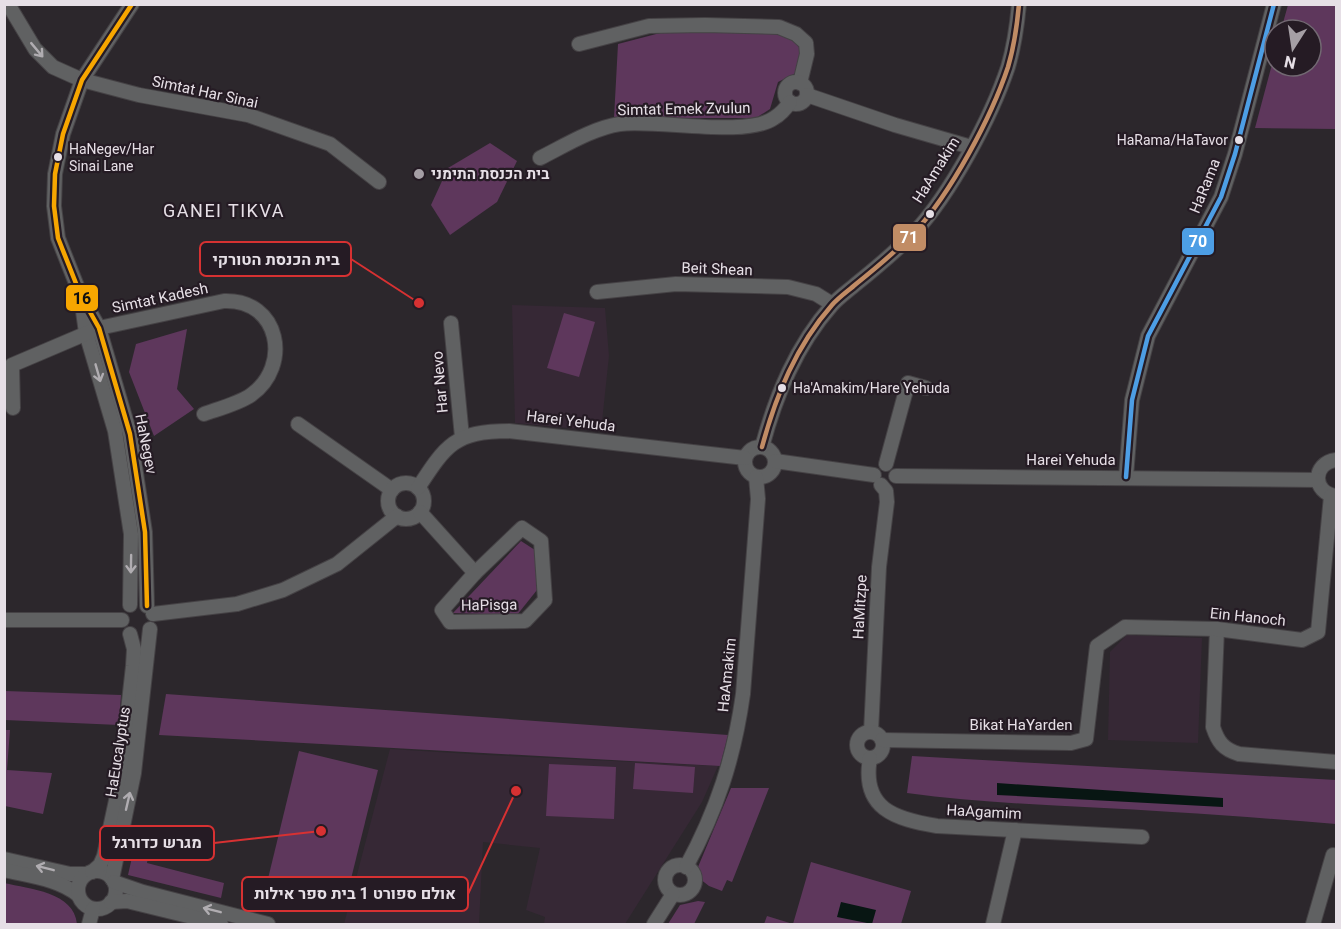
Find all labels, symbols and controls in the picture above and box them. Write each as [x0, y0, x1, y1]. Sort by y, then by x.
north arrow [1263, 18, 1323, 78]
one-way arrow [30, 42, 44, 58]
text: N [1282, 49, 1298, 75]
street label: Simtat Har Sinai [150, 70, 260, 114]
street label: Simtat Emek Zvulun [617, 97, 751, 121]
place label: HaRama/HaTavor [1117, 130, 1228, 151]
street label: HaAmakim [907, 133, 965, 207]
marker: HaRama/HaTavor [1233, 134, 1245, 146]
place label: HaNegev/Har Sinai Lane [69, 139, 154, 177]
marker: HaNegev/Har Sinai Lane [52, 151, 64, 163]
street label: HaRama [1184, 155, 1226, 217]
place label: בית הכנסת התימני [431, 163, 549, 185]
marker: בית הכנסת התימני [412, 167, 426, 181]
district label: GANEI TIKVA [163, 198, 285, 225]
unlabelled marker [924, 208, 936, 220]
line badge: 71 [892, 223, 927, 252]
text: 71 [900, 226, 918, 250]
line badge: 70 [1181, 227, 1215, 256]
text: 70 [1189, 230, 1207, 254]
callout: בית הכנסת הטורקי [200, 242, 351, 276]
text: בית הכנסת הטורקי [212, 248, 340, 272]
street label: Beit Shean [681, 257, 753, 281]
street label: Simtat Kadesh [110, 277, 210, 319]
line badge: 16 [65, 284, 99, 312]
text: 16 [73, 287, 91, 311]
street label: Har Nevo [426, 350, 454, 414]
one-way arrow [93, 363, 104, 382]
place label: Ha'Amakim/Hare Yehuda [793, 378, 950, 399]
marker: Ha'Amakim/Hare Yehuda [776, 382, 788, 394]
street label: Harei Yehuda [525, 405, 617, 437]
street label: HaNegev [129, 412, 163, 476]
street label: Harei Yehuda [1026, 449, 1116, 471]
one-way arrow [125, 554, 137, 574]
street label: HaMitzpe [847, 574, 873, 640]
street label: HaPisga [461, 594, 517, 616]
street label: Ein Hanoch [1209, 602, 1287, 632]
street label: HaAmakim [712, 637, 742, 713]
street label: HaEucalyptus [100, 705, 136, 799]
street label: Bikat HaYarden [970, 714, 1072, 736]
one-way arrow [122, 792, 134, 811]
street label: HaAgamim [946, 799, 1022, 825]
callout: מגרש כדורגל [100, 826, 214, 860]
text: מגרש כדורגל [112, 831, 202, 855]
one-way arrow [36, 862, 55, 874]
callout: אולם ספורט 1 בית ספר אילות [242, 877, 468, 911]
text: אולם ספורט 1 בית ספר אילות [254, 882, 456, 906]
one-way arrow [203, 904, 222, 915]

